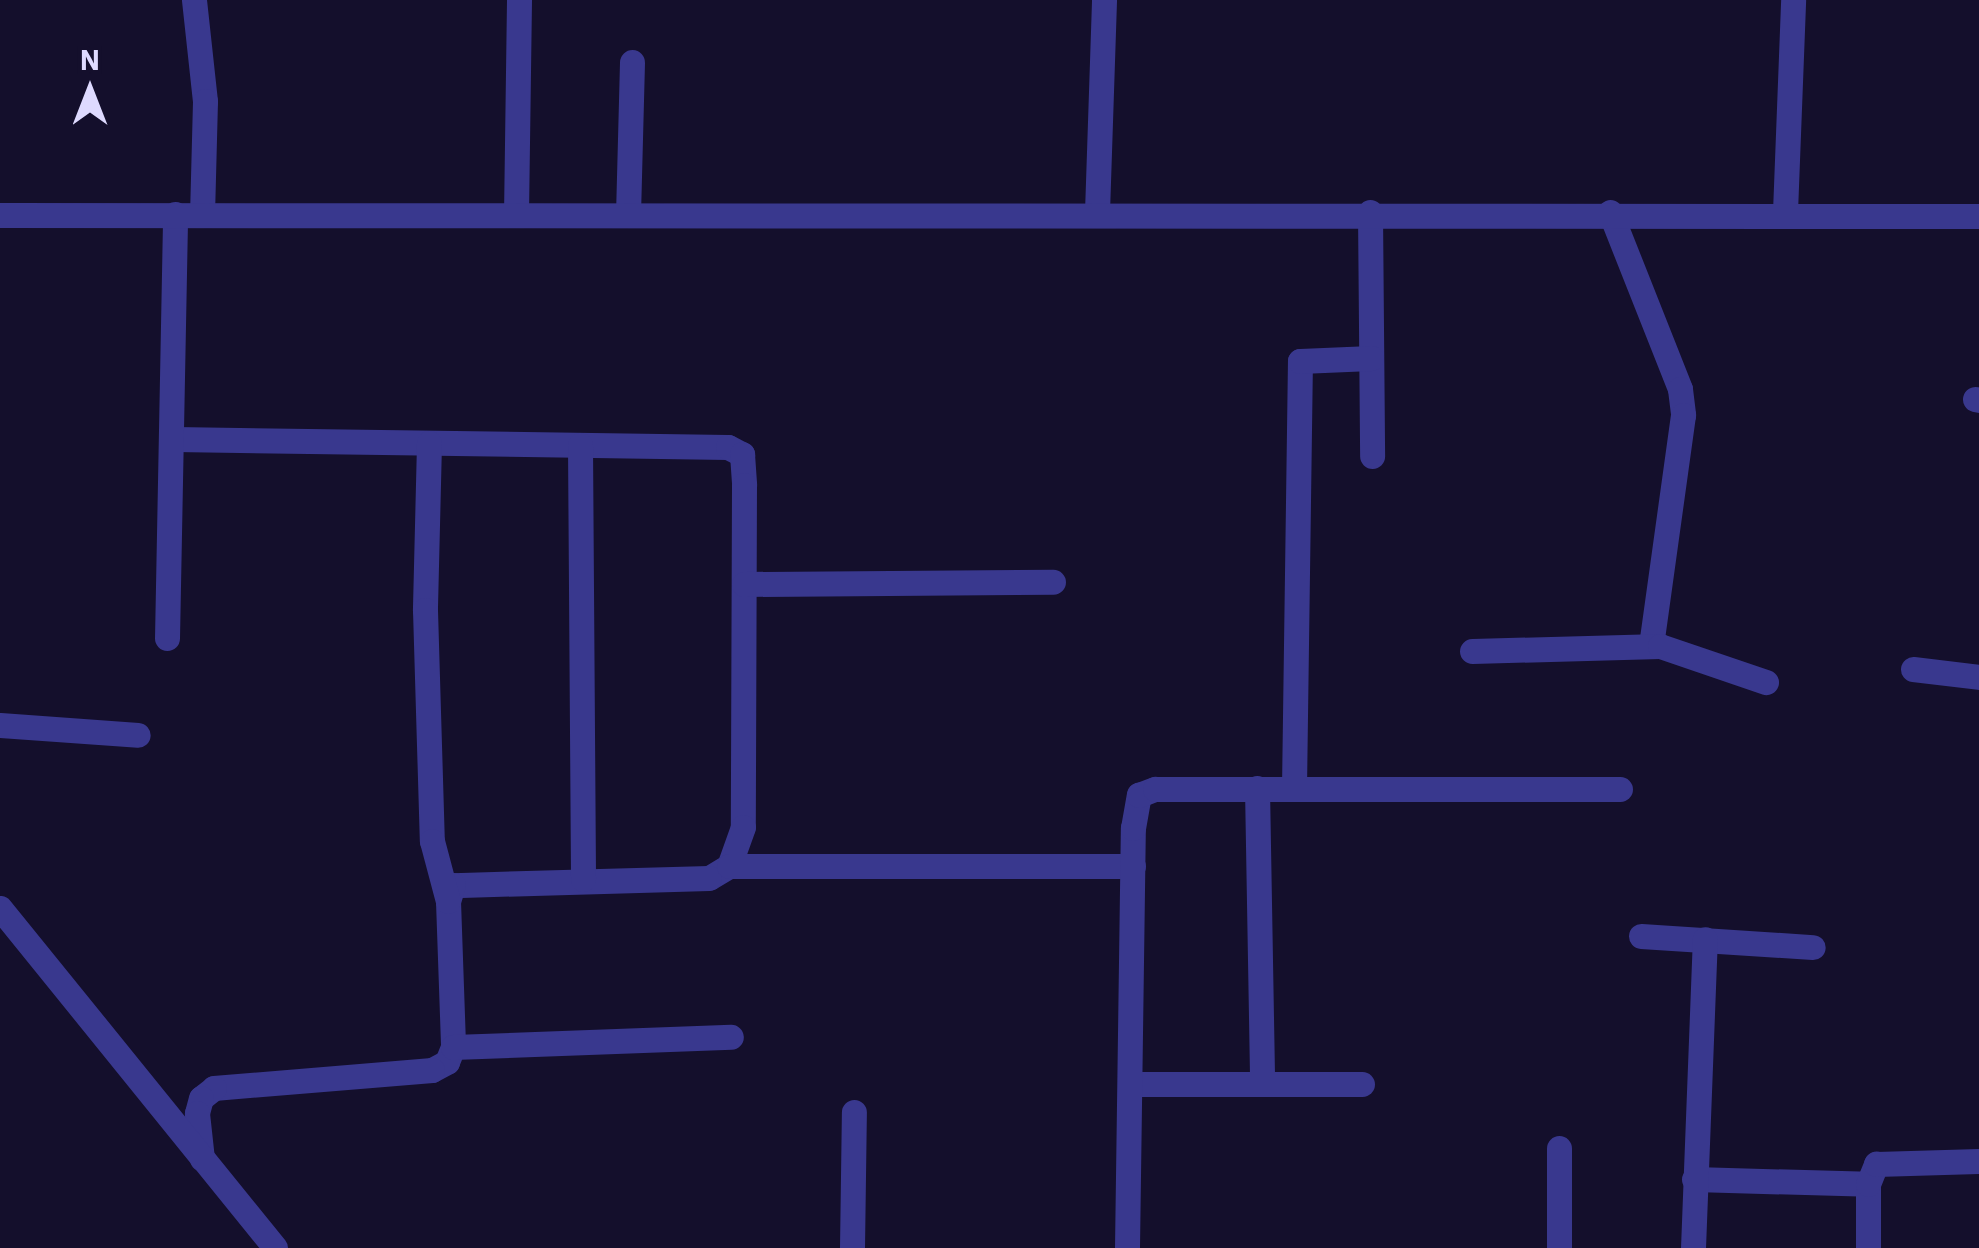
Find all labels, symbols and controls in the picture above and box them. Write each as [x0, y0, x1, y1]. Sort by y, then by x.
north arrow [40, 40, 140, 140]
text: N [80, 41, 100, 78]

